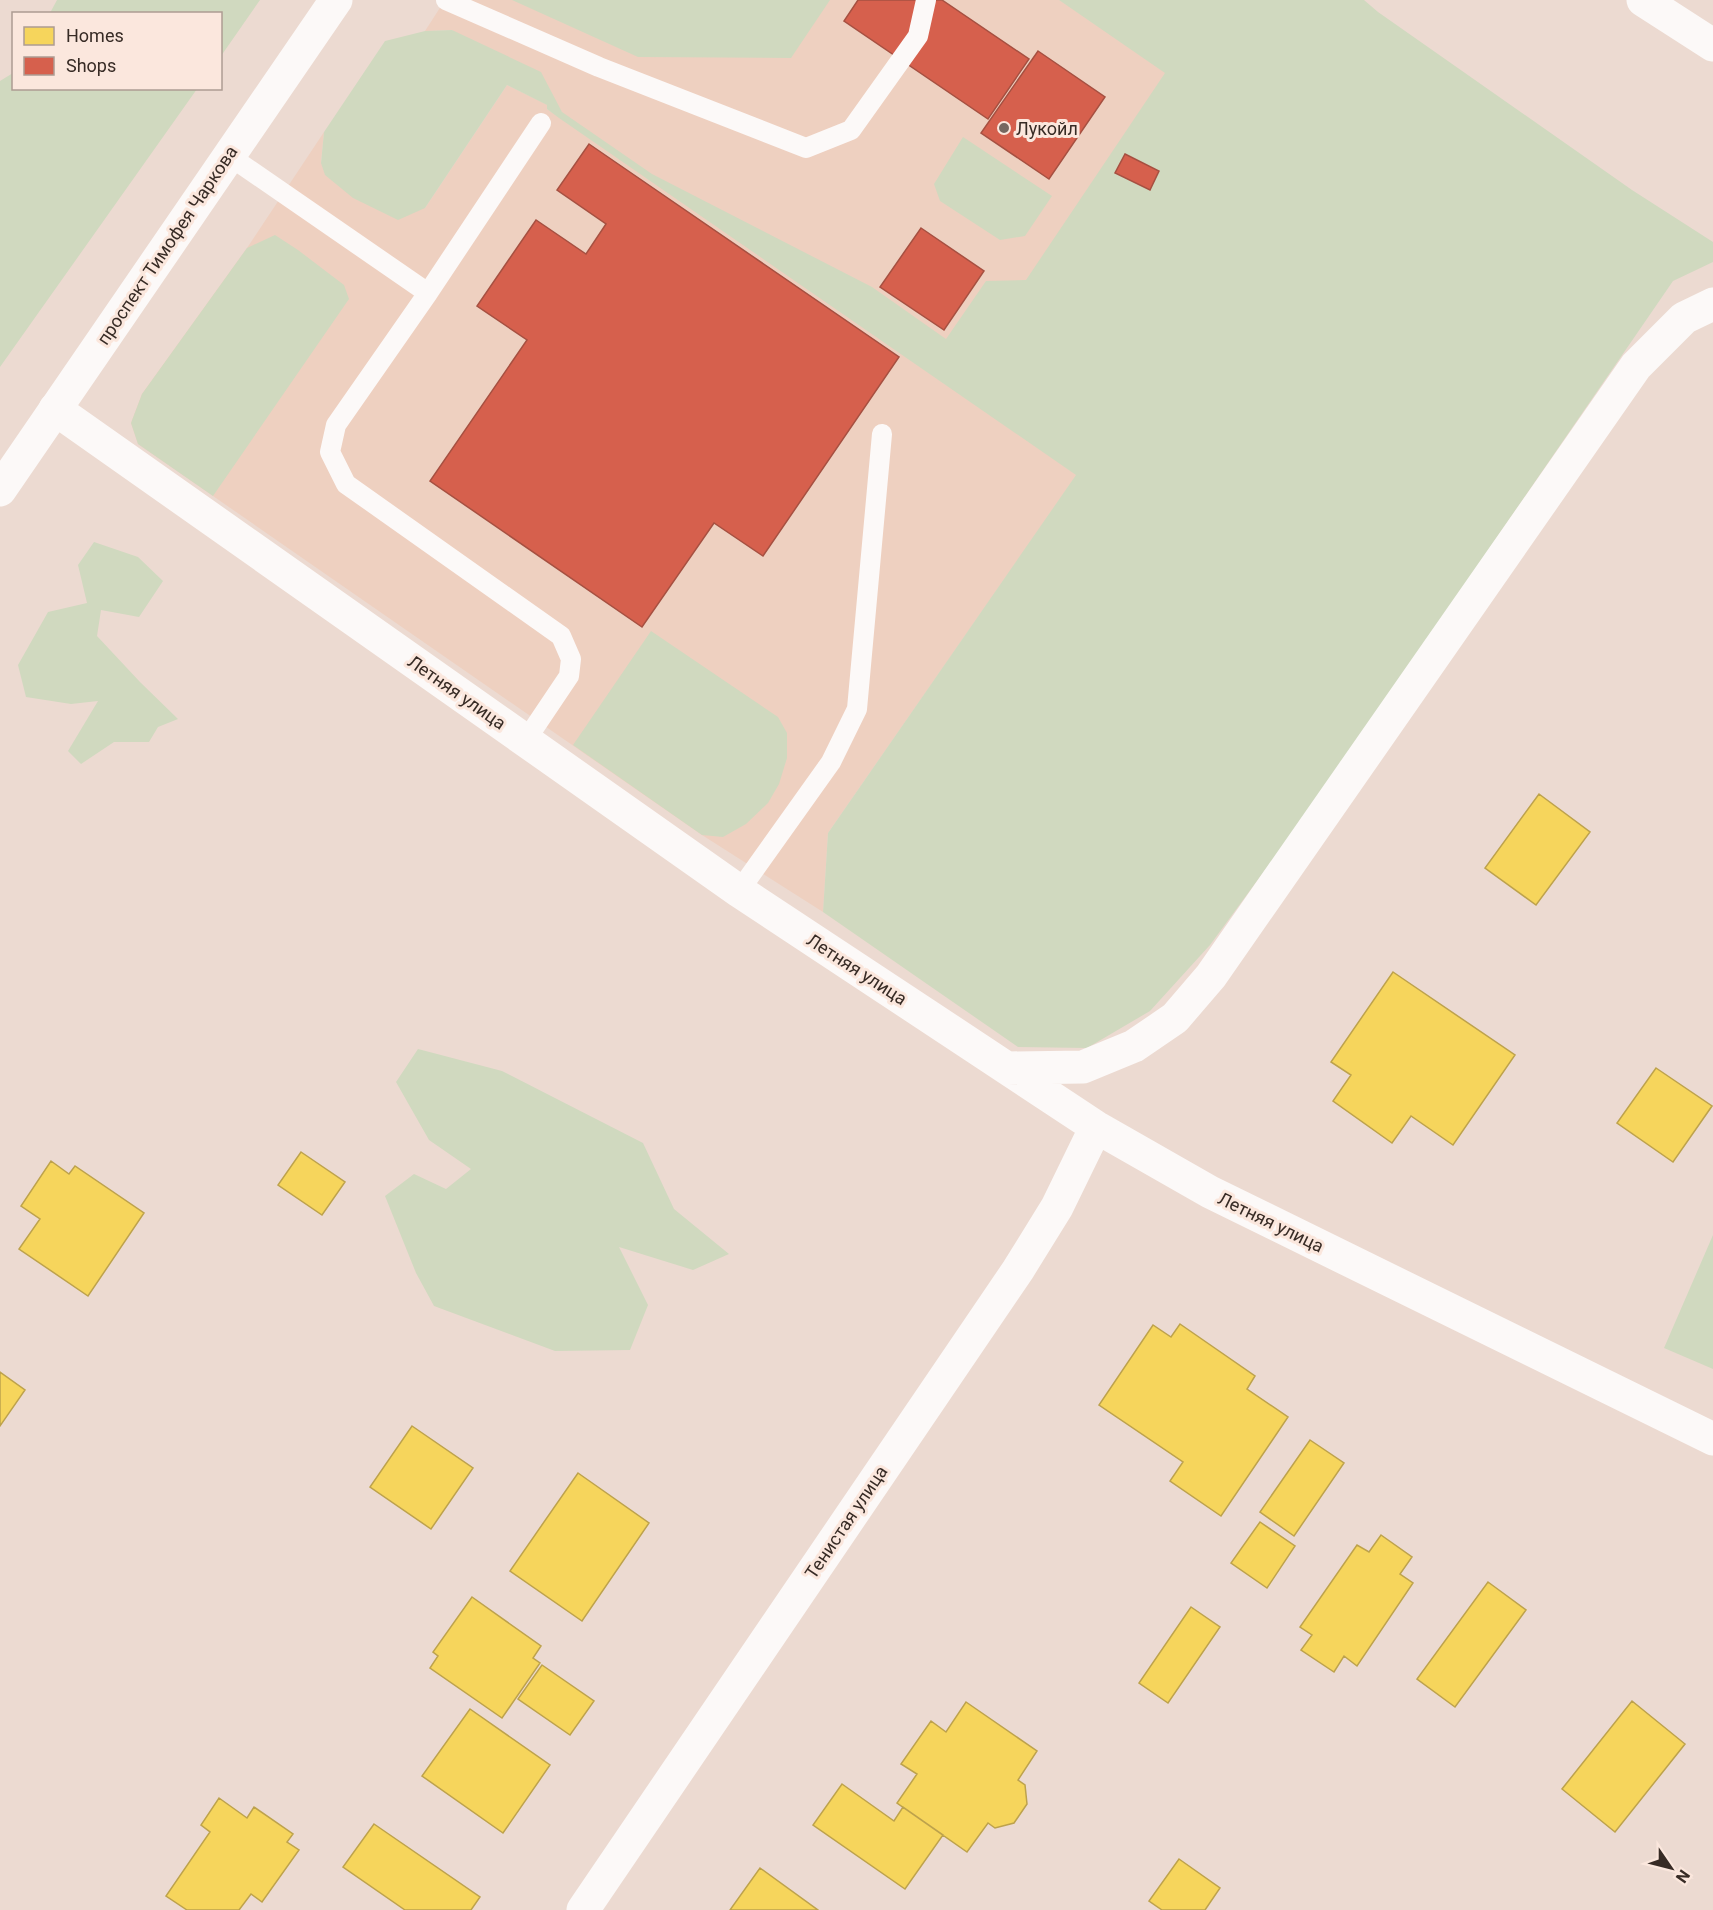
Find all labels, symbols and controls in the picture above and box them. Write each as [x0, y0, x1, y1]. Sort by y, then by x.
legend [12, 12, 222, 90]
text: Homes [66, 25, 124, 46]
text: Shops [66, 55, 116, 76]
place label: Лукойл [1016, 118, 1078, 139]
marker: Лукойл [997, 121, 1011, 135]
street label: проспект Тимофея Чаркова [92, 142, 242, 348]
street label: Летняя улица [404, 650, 510, 734]
street label: Летняя улица [803, 929, 911, 1009]
street label: Летняя улица [1215, 1187, 1327, 1257]
street label: Тенистая улица [800, 1462, 892, 1582]
north arrow [1641, 1838, 1701, 1898]
text: N [1672, 1866, 1694, 1886]

